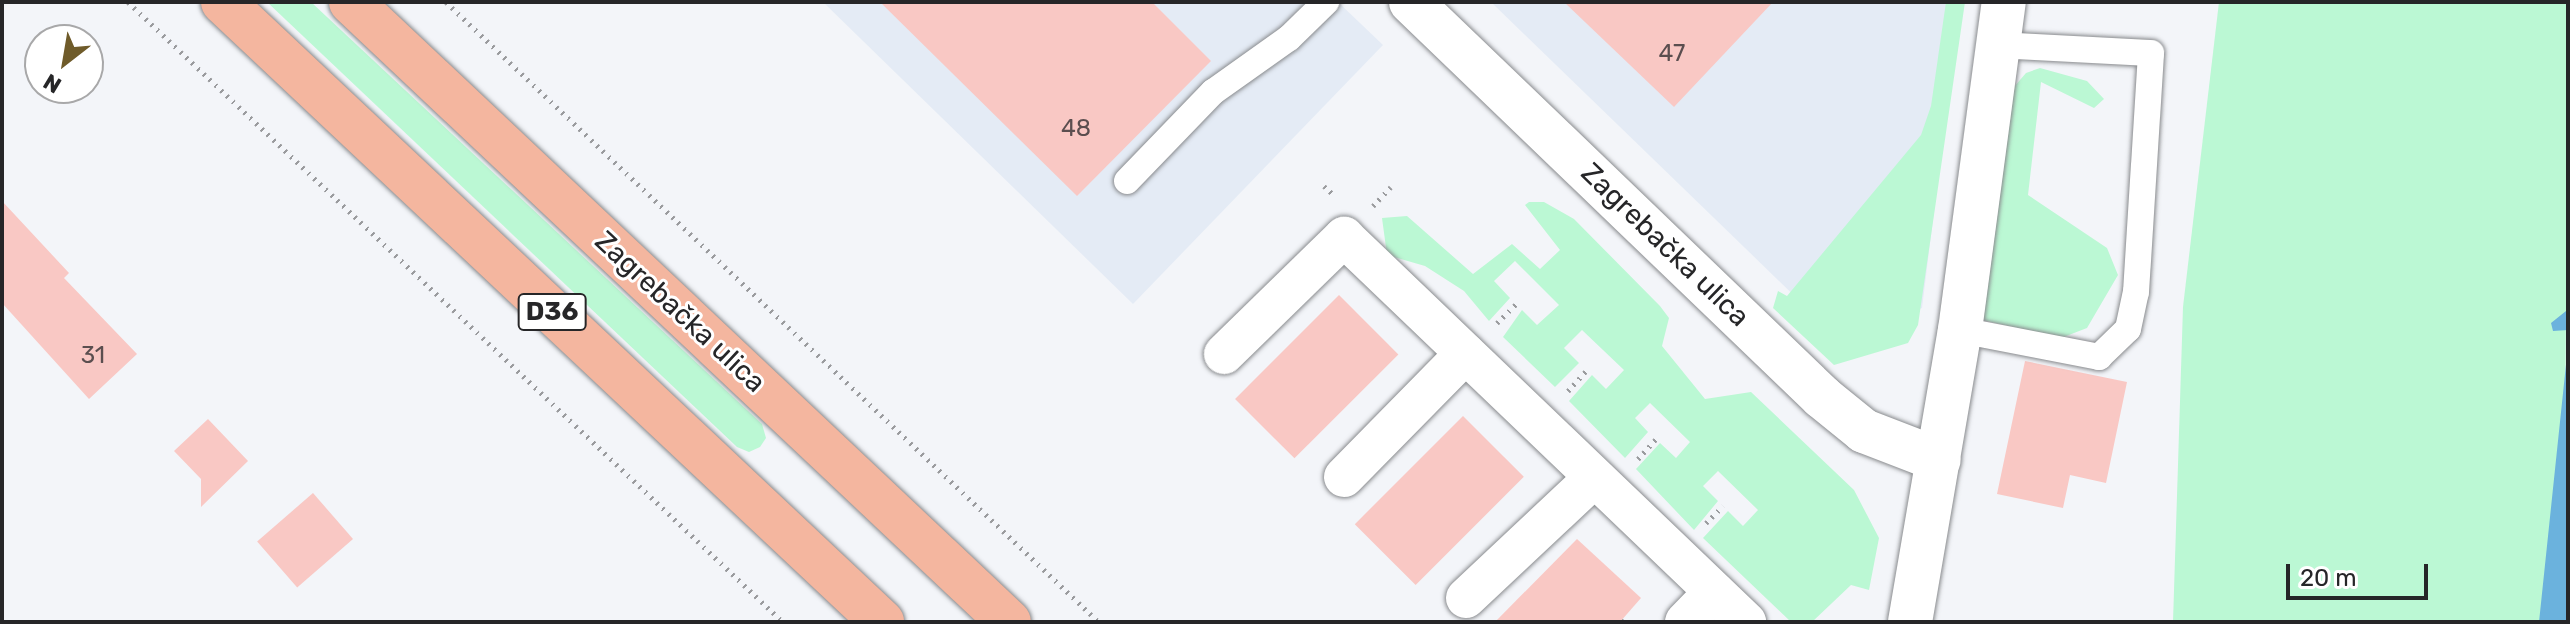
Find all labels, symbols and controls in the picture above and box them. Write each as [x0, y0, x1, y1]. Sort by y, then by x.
north arrow [24, 24, 104, 104]
house number: 47 [1659, 40, 1685, 68]
text: N [39, 68, 66, 99]
house number: 48 [1061, 115, 1091, 143]
street label: Zagrebačka ulica [1574, 156, 1756, 334]
street label: Zagrebačka ulica [588, 225, 772, 399]
road number: D36 [516, 290, 588, 334]
house number: 31 [81, 342, 105, 370]
scale bar [2290, 548, 2432, 598]
text: 20 m [2300, 564, 2357, 592]

